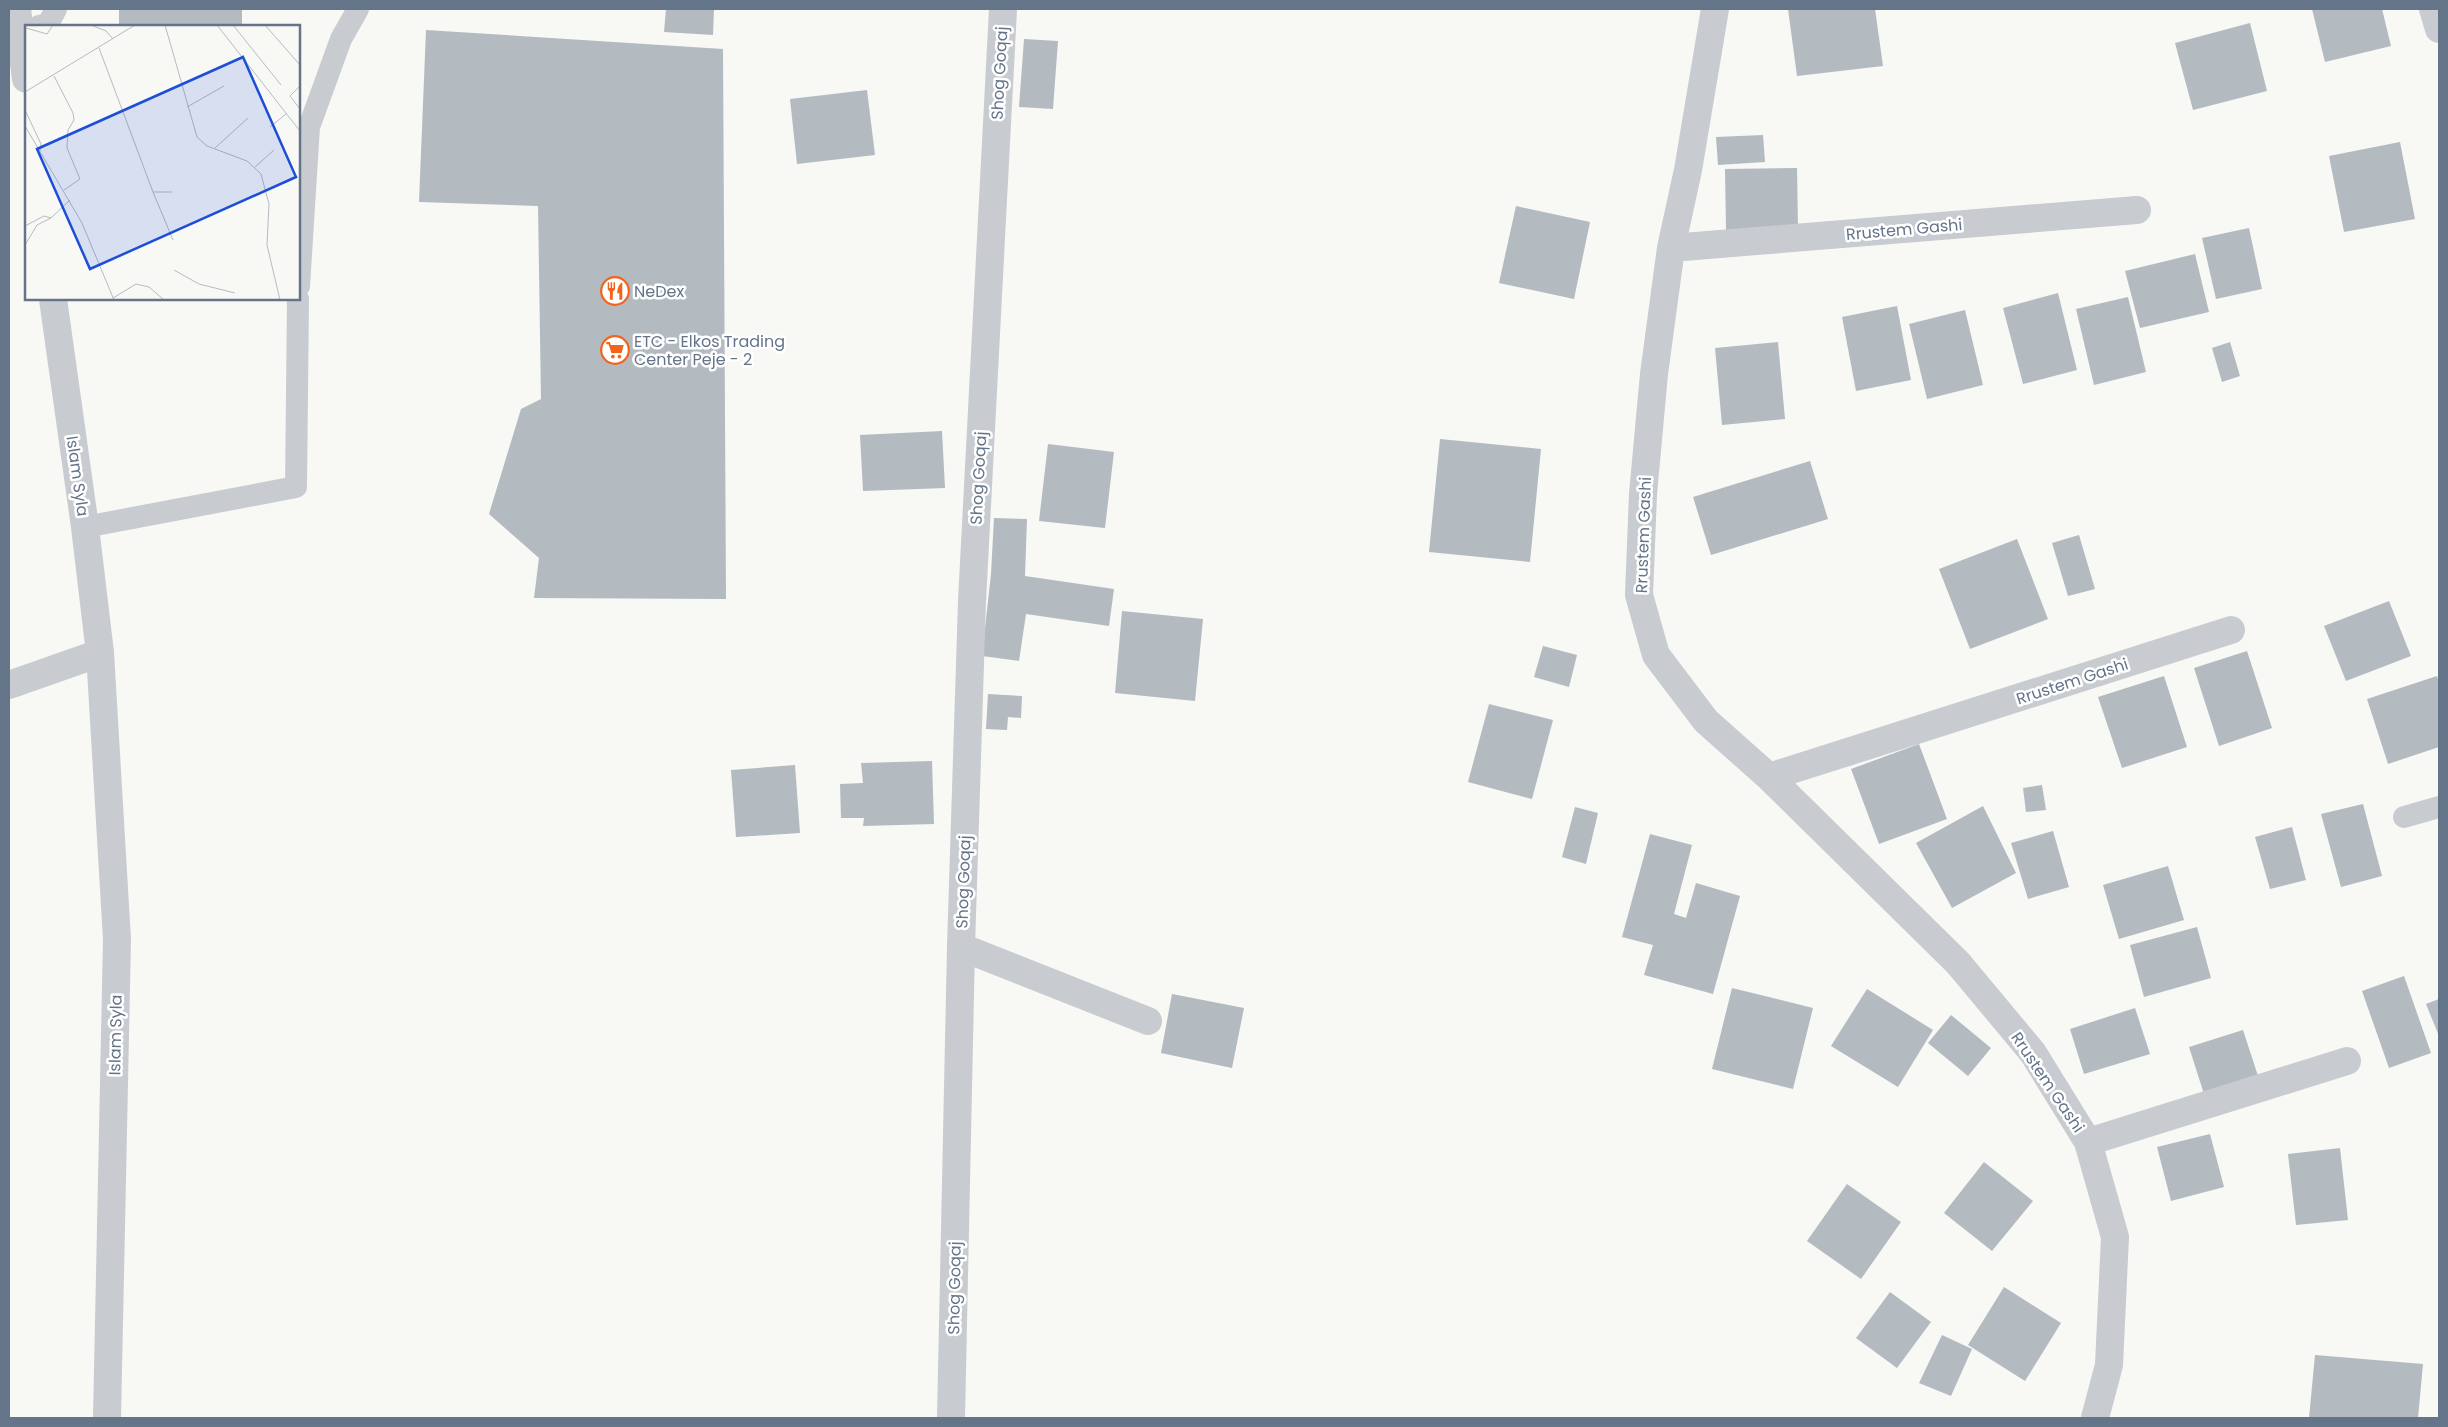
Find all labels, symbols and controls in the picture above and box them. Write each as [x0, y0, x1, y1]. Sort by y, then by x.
inset map [25, 25, 300, 300]
street label: Shog Goqaj [986, 26, 1013, 120]
street label: Rrustem Gashi [1845, 213, 1963, 246]
restaurant icon: NeDex [600, 276, 630, 306]
place label: NeDex [634, 280, 684, 303]
place label: ETC - Elkos Trading Center Peje - 2 [634, 330, 785, 371]
supermarket icon: ETC - Elkos Trading Center Peje - 2 [600, 335, 630, 365]
street label: Shog Goqaj [965, 431, 992, 525]
street label: Islam Syla [60, 434, 95, 518]
street label: Rrustem Gashi [1630, 476, 1657, 594]
street label: Rrustem Gashi [2013, 653, 2131, 710]
street label: Shog Goqaj [950, 835, 977, 929]
street label: Islam Syla [103, 994, 128, 1076]
street label: Rrustem Gashi [2005, 1028, 2090, 1137]
street label: Shog Goqaj [942, 1241, 967, 1335]

